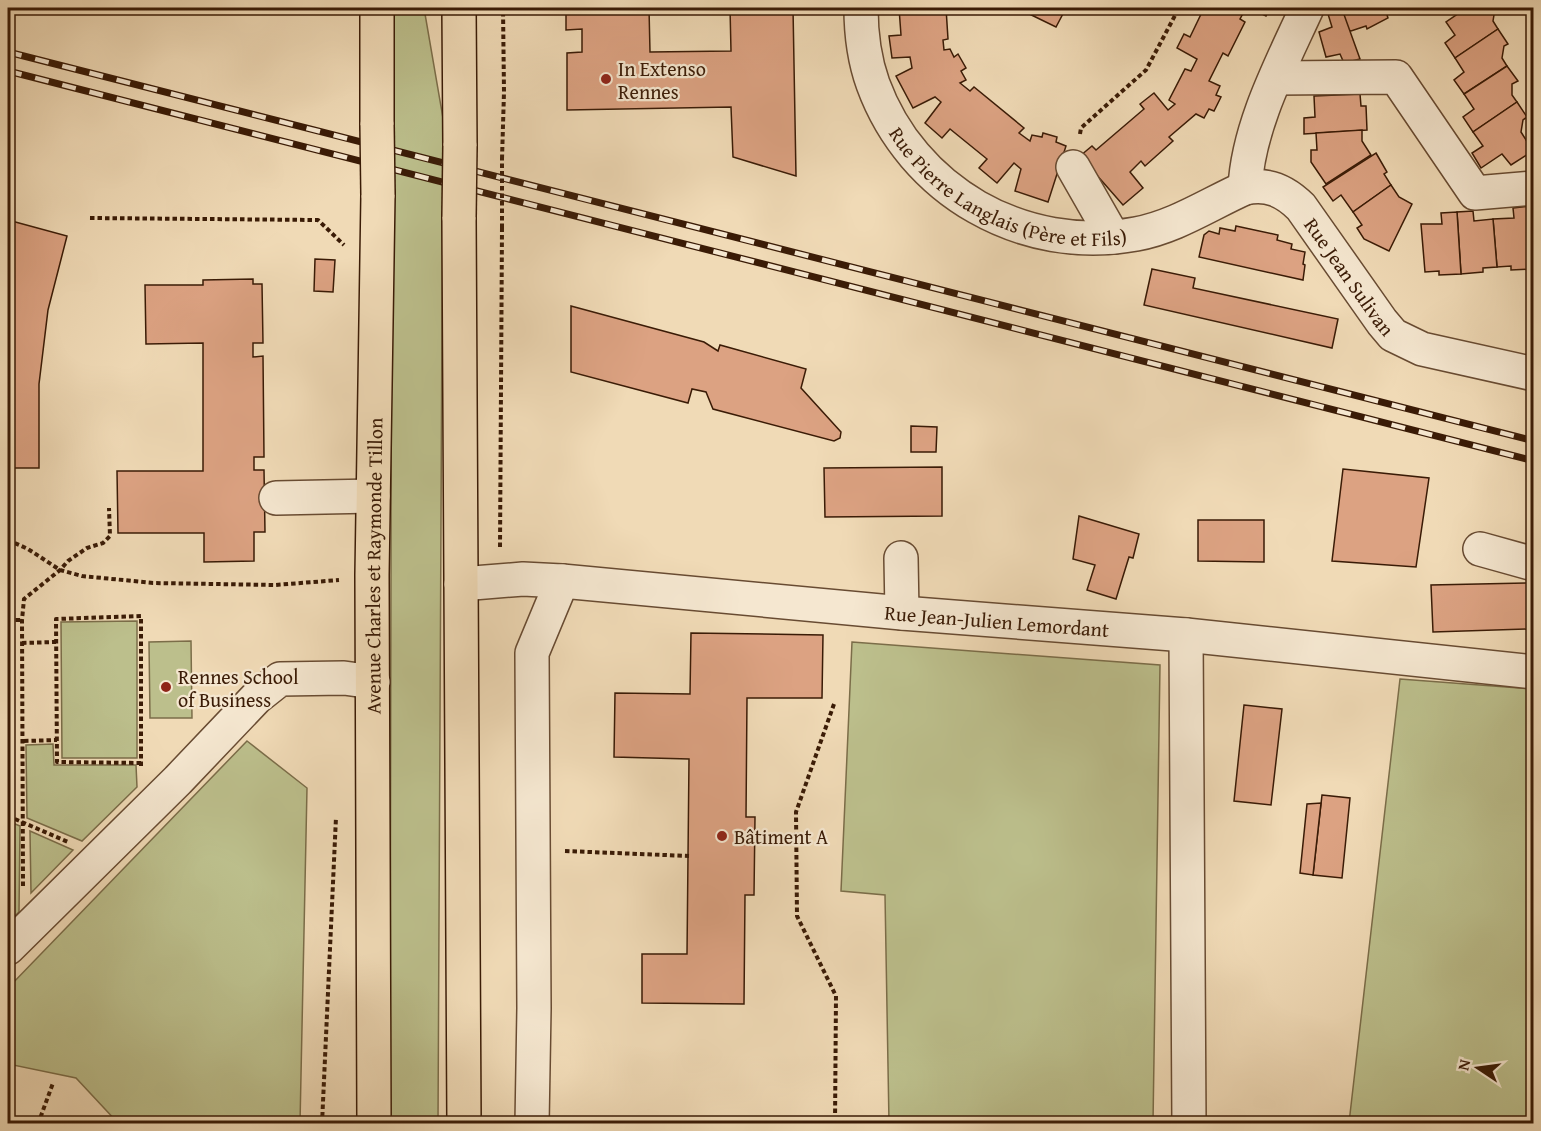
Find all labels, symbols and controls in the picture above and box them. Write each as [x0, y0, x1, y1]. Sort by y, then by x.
place label: In Extenso Rennes [618, 54, 706, 106]
marker: In Extenso Rennes [599, 72, 613, 86]
street label: Rue Pierre Langlais (Père et Fils) [883, 121, 1129, 253]
street label: Rue Jean Sulivan [1298, 211, 1402, 342]
street label: Avenue Charles et Raymonde Tillon [357, 417, 389, 714]
street label: Rue Jean-Julien Lemordant [883, 597, 1110, 644]
place label: Rennes School of Business [178, 662, 299, 714]
marker: Rennes School of Business [159, 680, 173, 694]
place label: Bâtiment A [734, 822, 828, 851]
marker: Bâtiment A [715, 829, 729, 843]
north arrow [1448, 1038, 1508, 1098]
text: N [1450, 1056, 1476, 1073]

